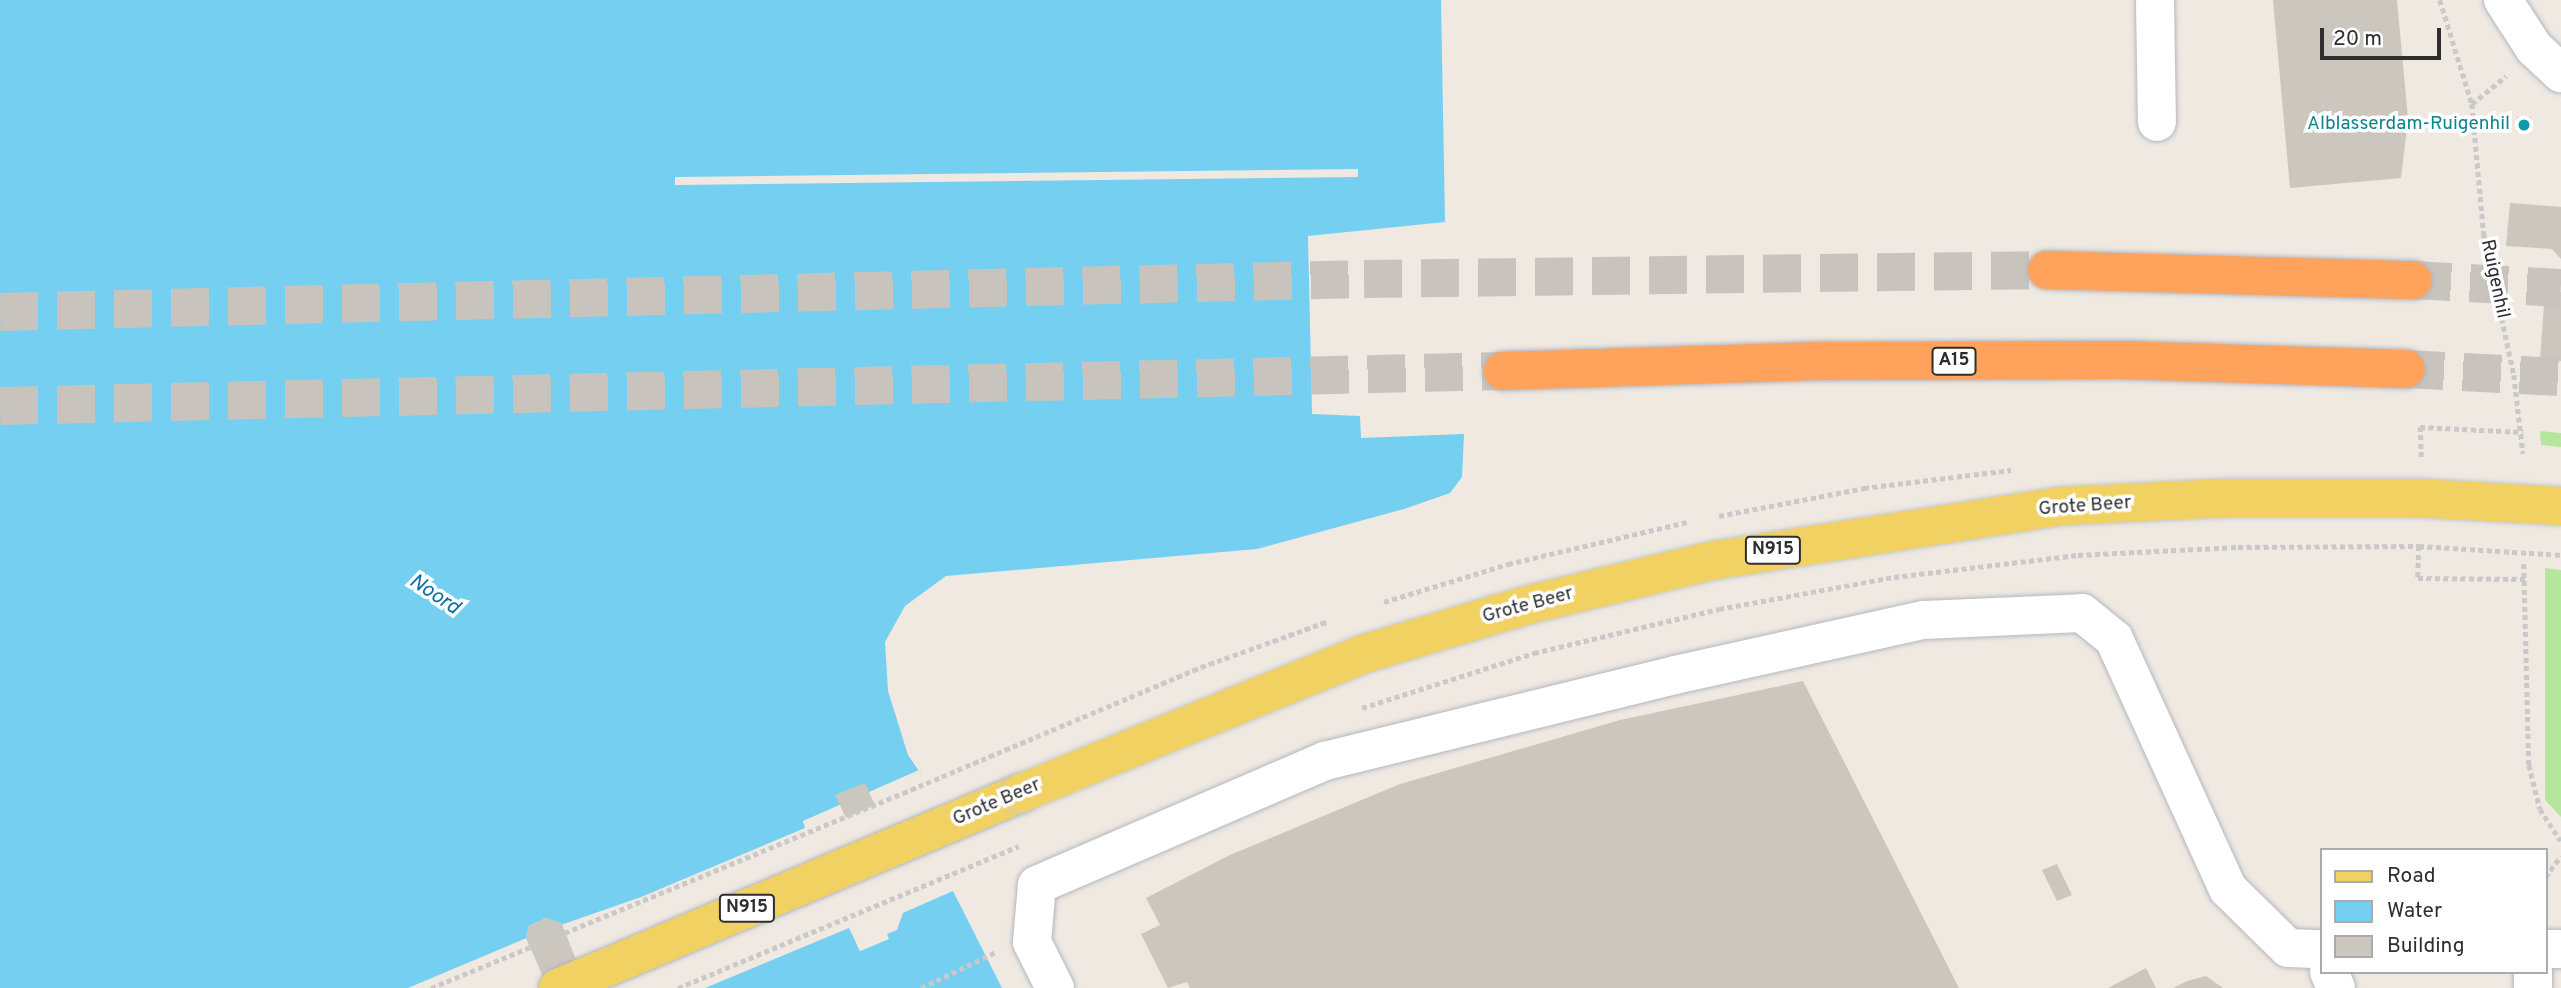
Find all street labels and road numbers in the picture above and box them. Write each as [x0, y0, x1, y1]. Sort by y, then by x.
street label: Ruigenhil [2475, 237, 2513, 321]
road number: A15 [1931, 346, 1977, 376]
street label: Grote Beer [2038, 492, 2132, 522]
road number: N915 [1743, 536, 1803, 564]
street label: Grote Beer [1480, 583, 1576, 629]
street label: Grote Beer [950, 774, 1044, 832]
road number: N915 [717, 894, 777, 923]

